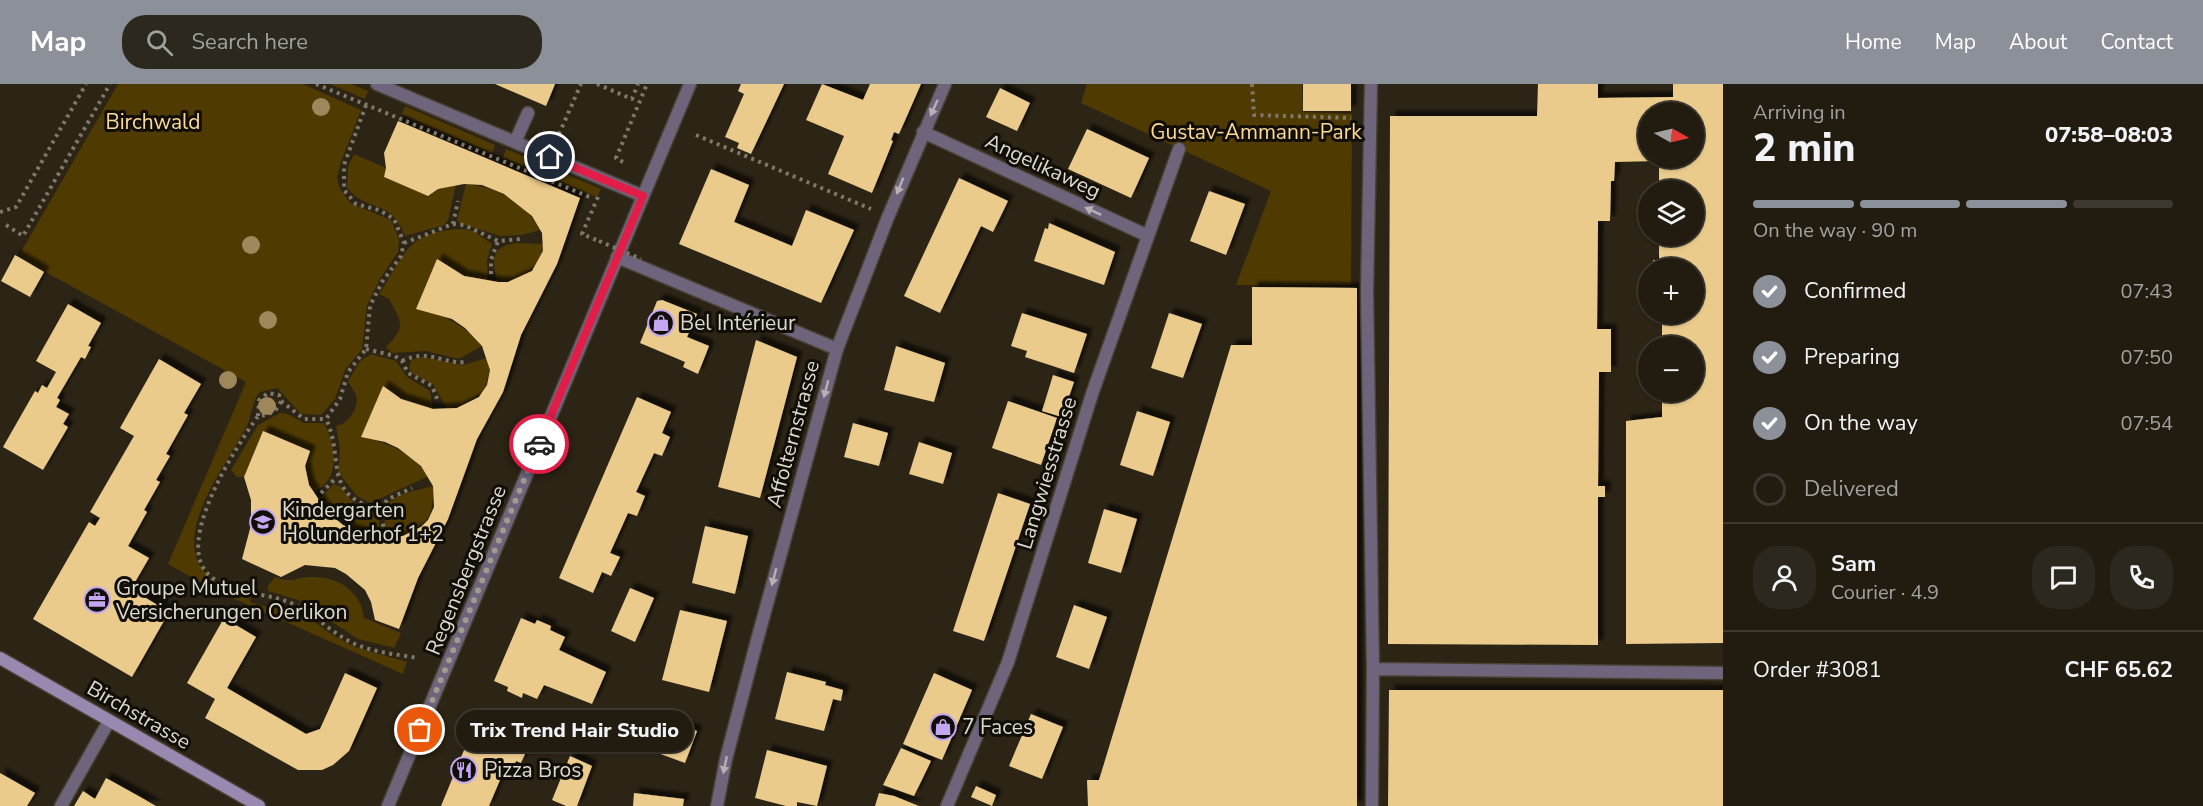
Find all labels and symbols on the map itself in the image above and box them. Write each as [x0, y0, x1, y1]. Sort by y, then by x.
one-way arrow [929, 100, 938, 117]
north arrow [1638, 102, 1704, 168]
park label: Birchwald [106, 108, 200, 136]
park label: Gustav-Ammann-Park [1150, 118, 1362, 146]
street label: Angelikaweg [981, 127, 1105, 205]
pin [524, 131, 575, 182]
one-way arrow [895, 177, 904, 195]
one-way arrow [1085, 206, 1102, 215]
shop icon: Bel Intérieur [646, 308, 676, 338]
place label: Bel Intérieur [680, 309, 796, 337]
street label: Affolternstrasse [760, 357, 826, 511]
one-way arrow [821, 380, 830, 398]
street label: Langwiesstrasse [1011, 393, 1083, 553]
courier [509, 414, 569, 474]
street label: Regensbergstrasse [419, 481, 513, 659]
place label: Kindergarten Holunderhof 1+2 [282, 496, 444, 548]
school or university icon: Kindergarten Holunderhof 1+2 [248, 507, 278, 537]
one-way arrow [769, 568, 779, 586]
place label: Groupe Mutuel Versicherungen Oerlikon [115, 574, 347, 626]
office icon: Groupe Mutuel Versicherungen Oerlikon [82, 585, 112, 615]
street label: Birchstrasse [82, 674, 196, 756]
pin [394, 704, 445, 755]
callout: Trix Trend Hair Studio [456, 709, 693, 751]
shop icon: 7 Faces [928, 712, 958, 742]
place label: 7 Faces [962, 713, 1033, 741]
restaurant icon: Pizza Bros [449, 755, 479, 785]
place label: Pizza Bros [484, 756, 581, 784]
one-way arrow [720, 756, 729, 775]

